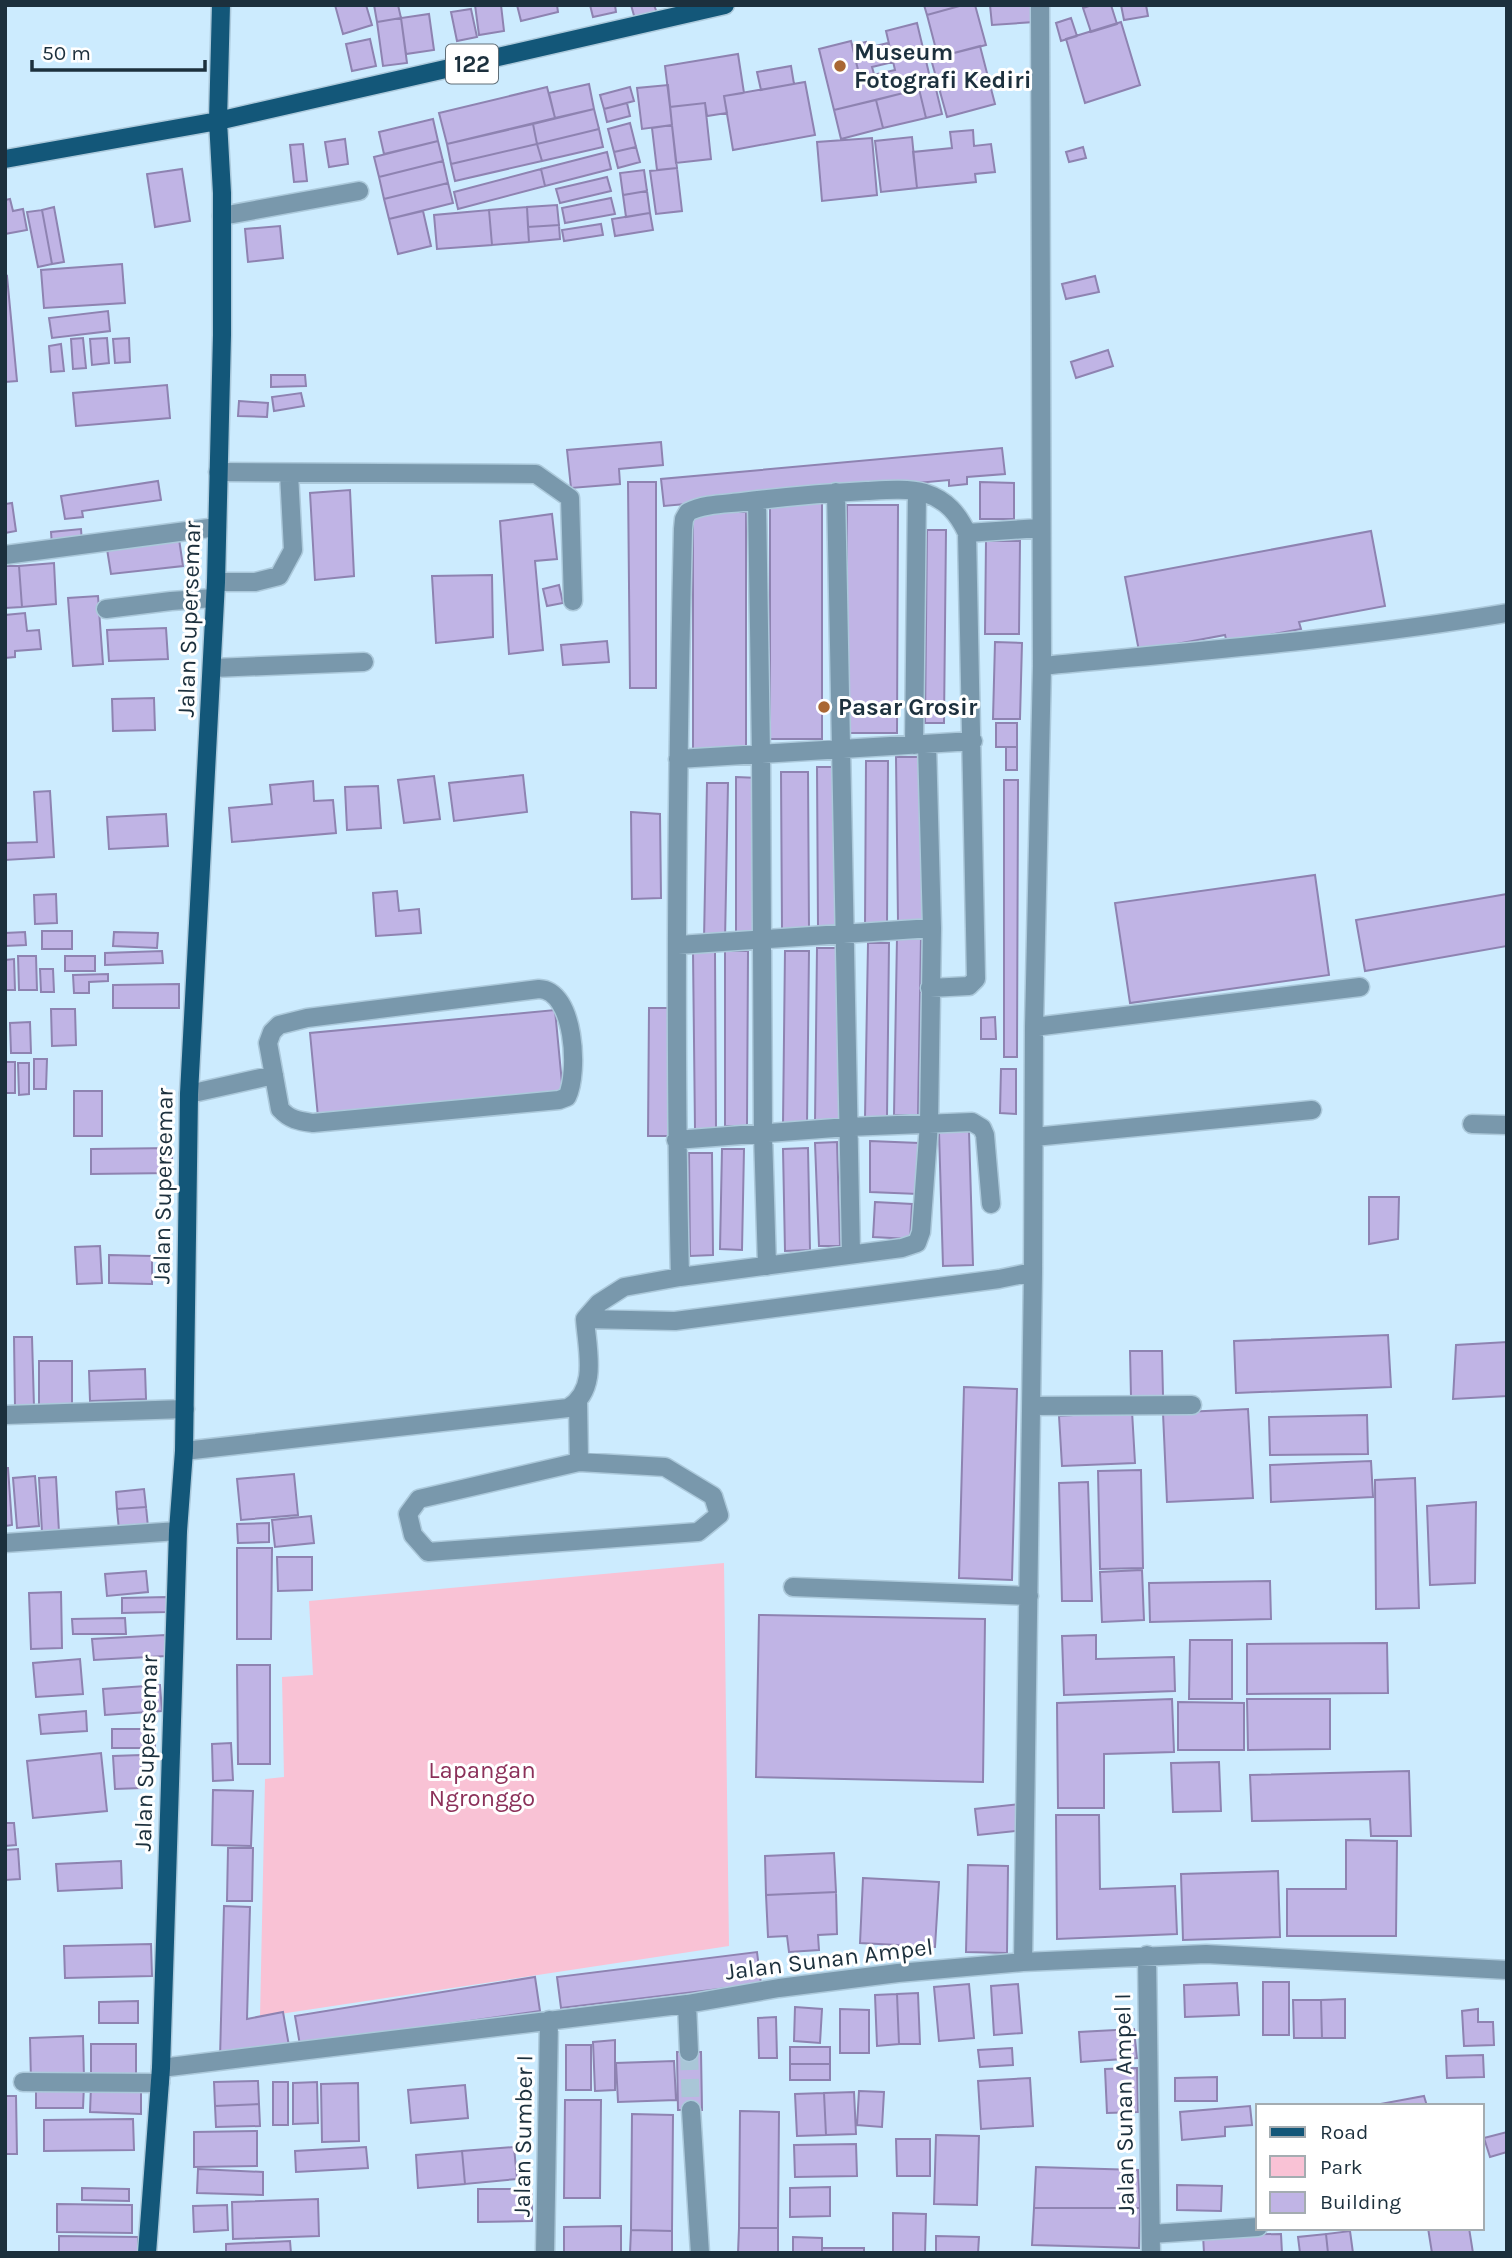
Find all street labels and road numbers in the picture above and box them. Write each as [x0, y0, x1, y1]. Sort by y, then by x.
road number: 122 [446, 44, 498, 83]
street label: Jalan Supersemar [172, 520, 206, 718]
street label: Jalan Supersemar [147, 1087, 179, 1284]
street label: Jalan Supersemar [129, 1654, 163, 1852]
street label: Jalan Sunan Ampel [723, 1932, 935, 1986]
street label: Jalan Sunan Ampel I [1108, 1993, 1140, 2215]
street label: Jalan Sumber I [508, 2055, 538, 2217]

